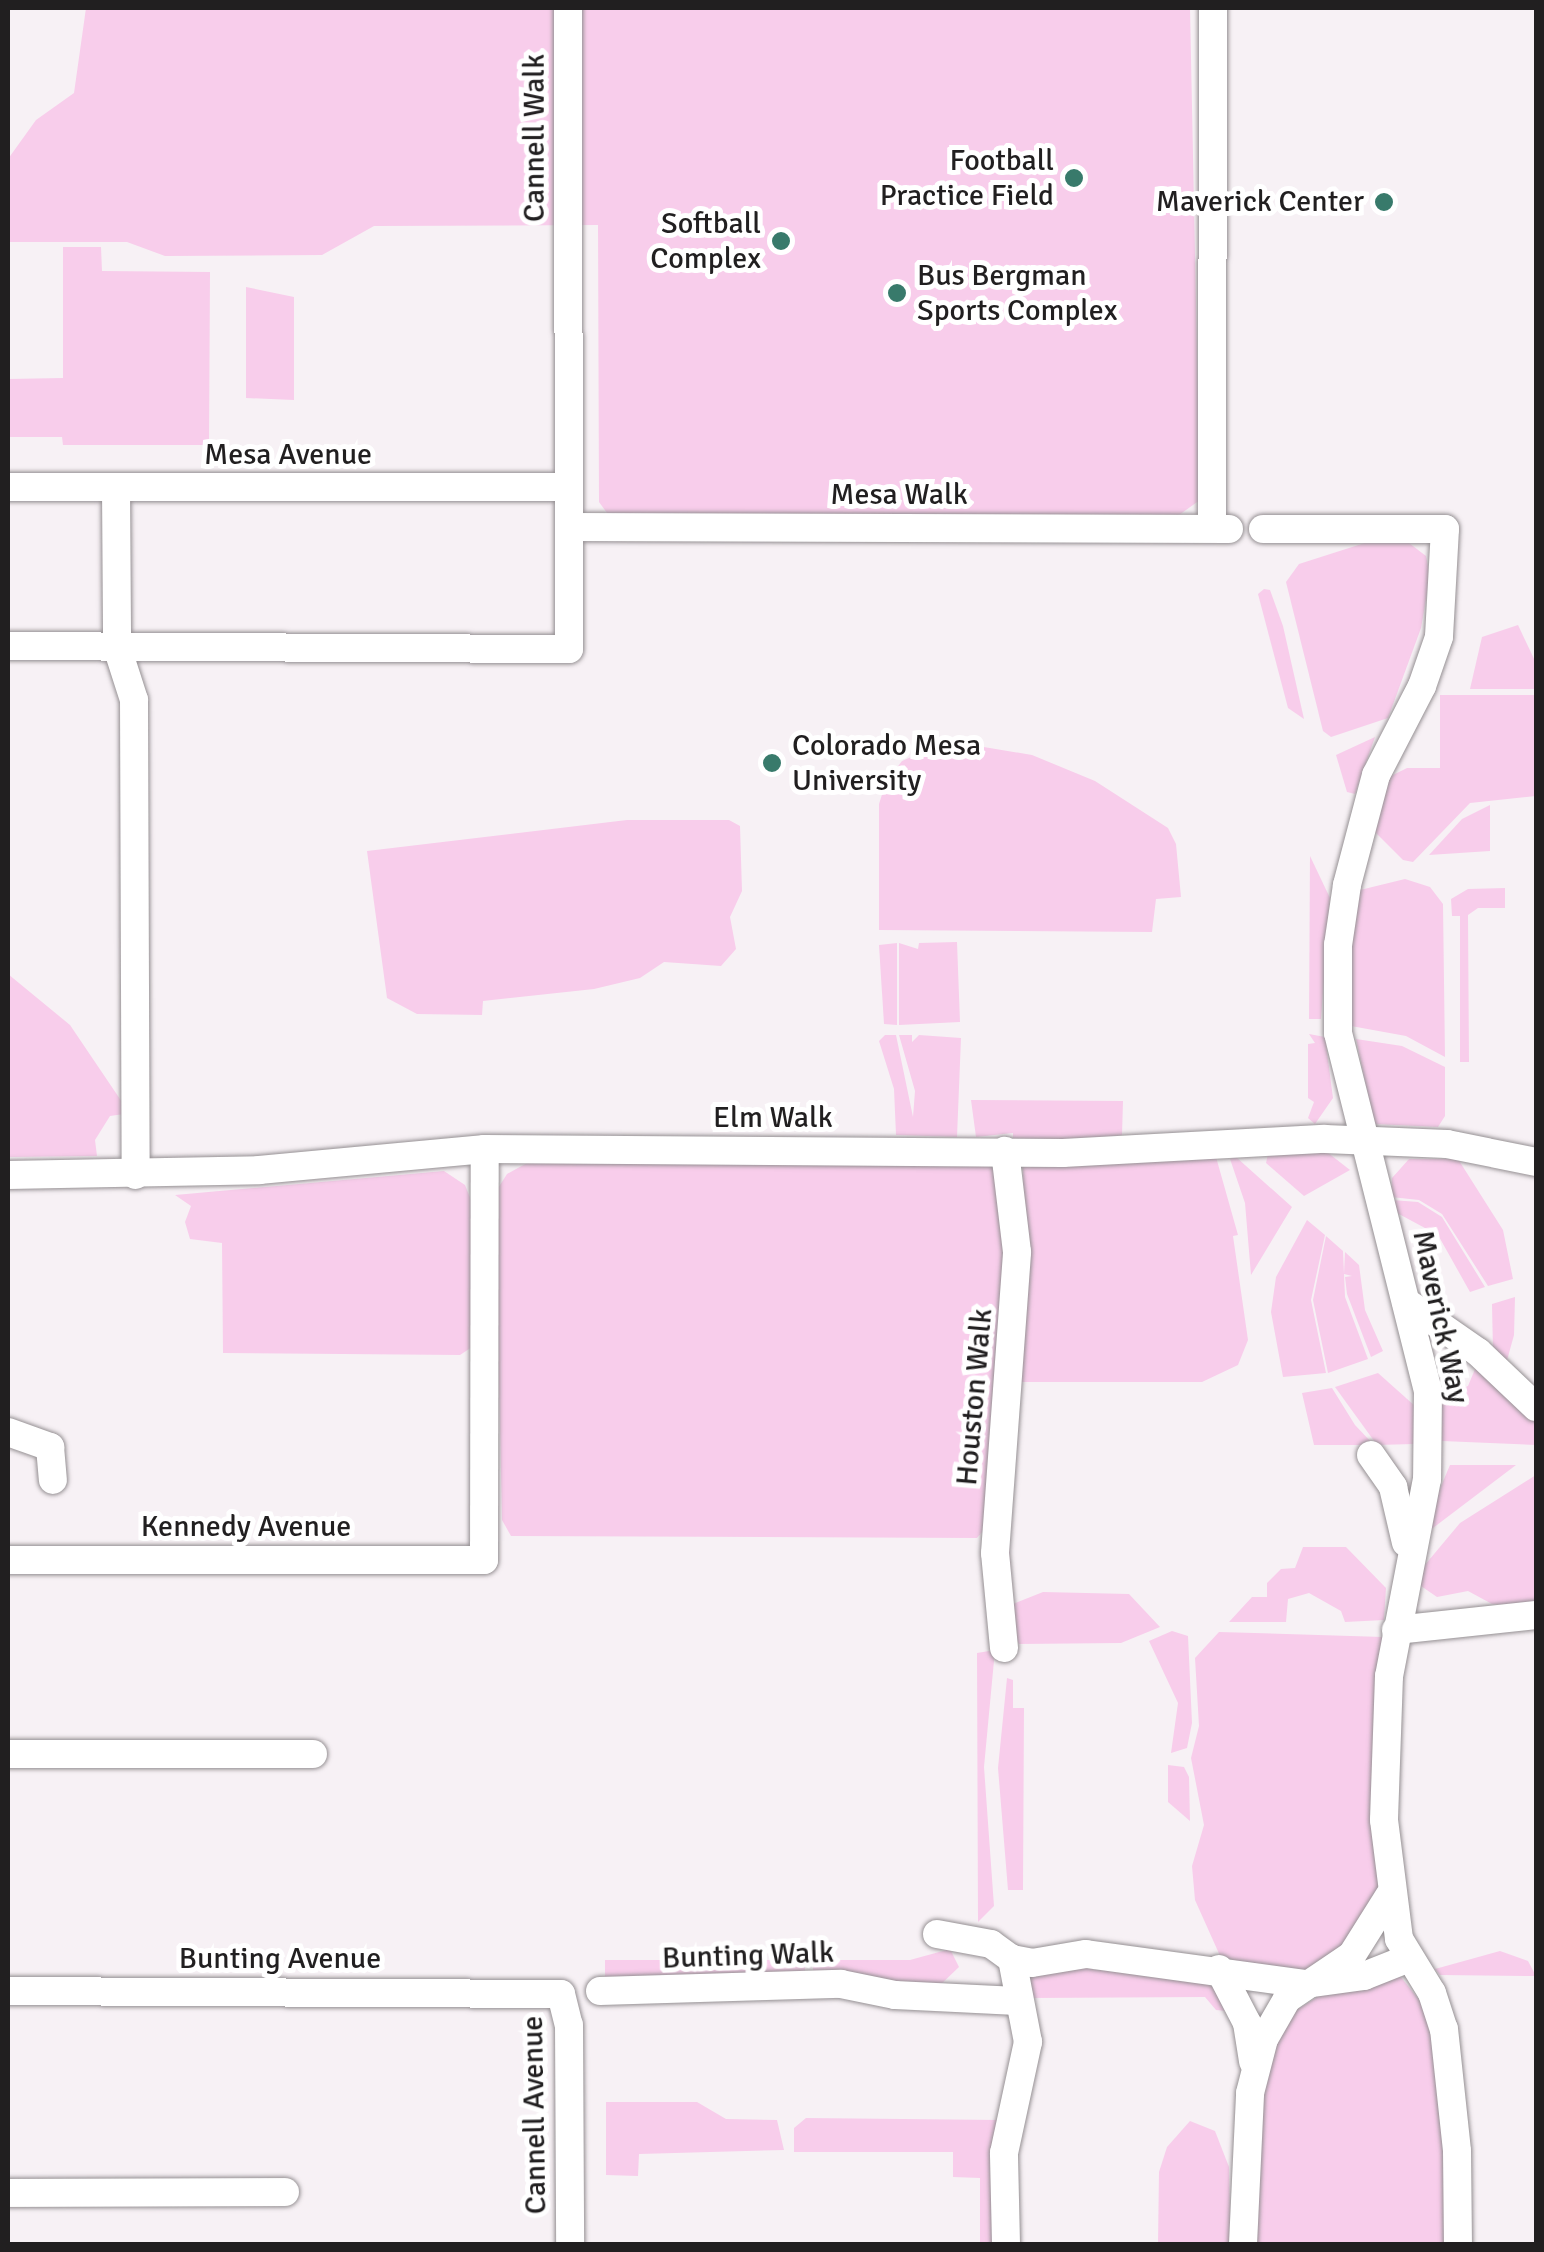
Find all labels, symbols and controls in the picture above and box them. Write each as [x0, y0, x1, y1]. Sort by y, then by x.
street label: Cannell Walk [517, 54, 553, 222]
place label: Football Practice Field [880, 143, 1054, 214]
marker: Football Practice Field [1063, 167, 1085, 189]
place label: Maverick Center [1156, 184, 1364, 220]
marker: Maverick Center [1373, 191, 1395, 213]
place label: Softball Complex [650, 206, 761, 276]
marker: Softball Complex [770, 230, 792, 252]
place label: Bus Bergman Sports Complex [917, 258, 1118, 328]
marker: Bus Bergman Sports Complex [886, 282, 908, 304]
street label: Mesa Avenue [204, 437, 372, 473]
street label: Mesa Walk [830, 477, 968, 513]
place label: Colorado Mesa University [792, 728, 981, 798]
marker: Colorado Mesa University [761, 752, 783, 774]
street label: Elm Walk [713, 1100, 833, 1136]
street label: Maverick Way [1404, 1227, 1476, 1407]
street label: Houston Walk [949, 1307, 1001, 1487]
street label: Kennedy Avenue [141, 1509, 351, 1545]
street label: Bunting Walk [661, 1935, 835, 1977]
street label: Bunting Avenue [179, 1941, 381, 1977]
street label: Cannell Avenue [515, 2015, 555, 2215]

